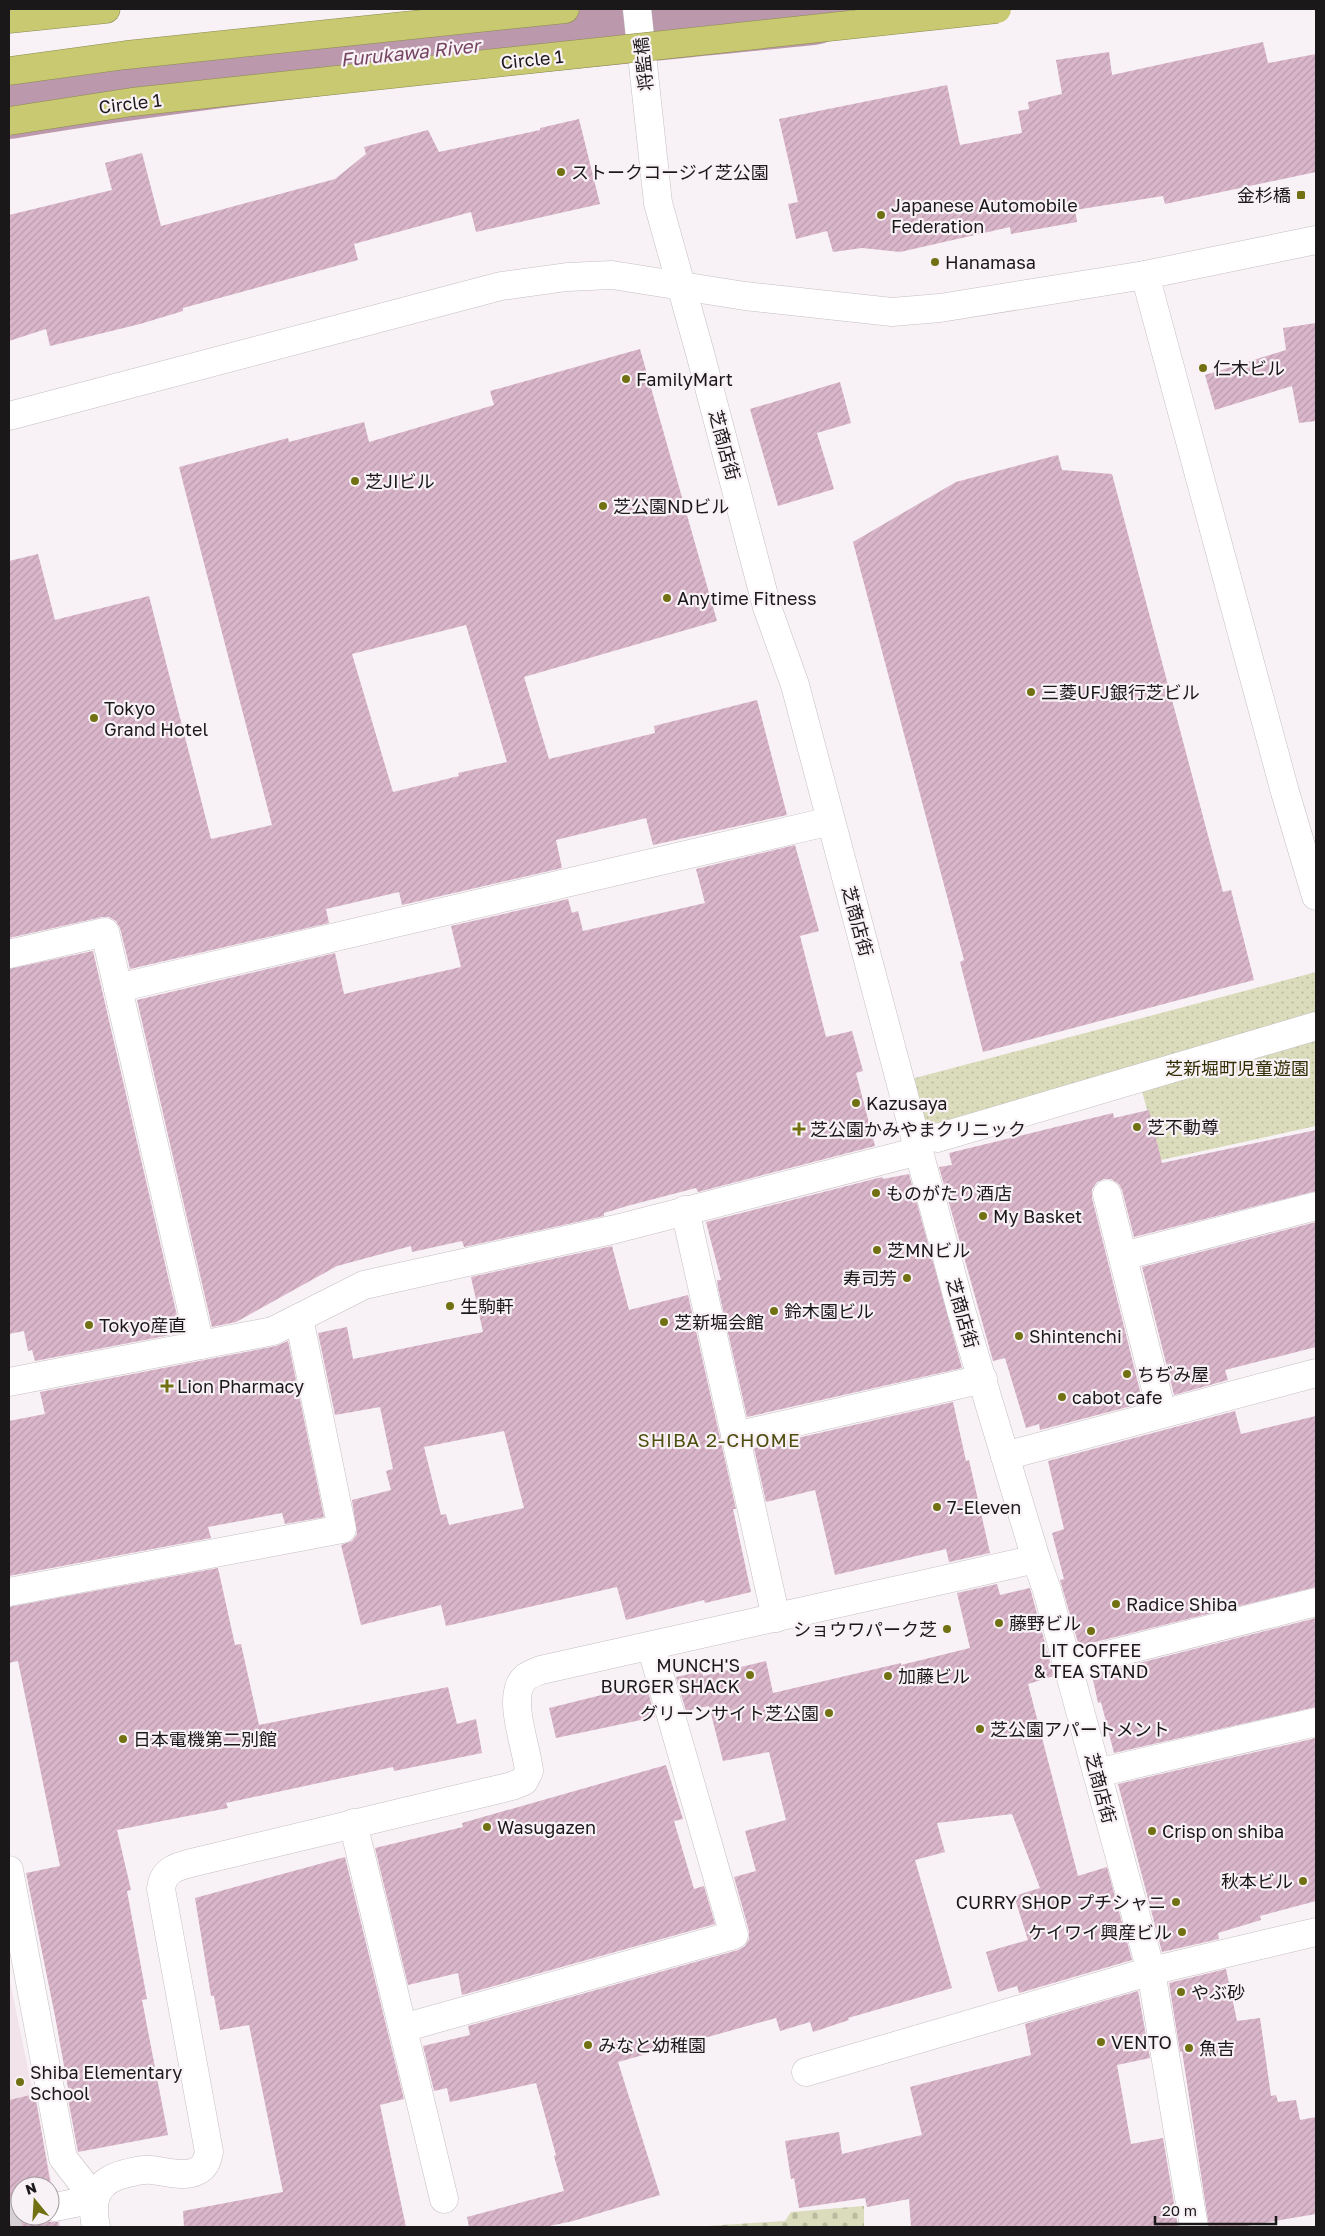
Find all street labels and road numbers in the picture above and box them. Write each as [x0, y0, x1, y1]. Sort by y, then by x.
street label: 将監橋 [629, 36, 657, 92]
street label: Circle 1 [500, 45, 565, 73]
street label: Circle 1 [97, 88, 163, 118]
street label: 芝商店街 [705, 407, 745, 483]
street label: 芝商店街 [838, 883, 878, 959]
street label: 芝商店街 [943, 1275, 983, 1351]
street label: 芝商店街 [1081, 1750, 1121, 1826]

